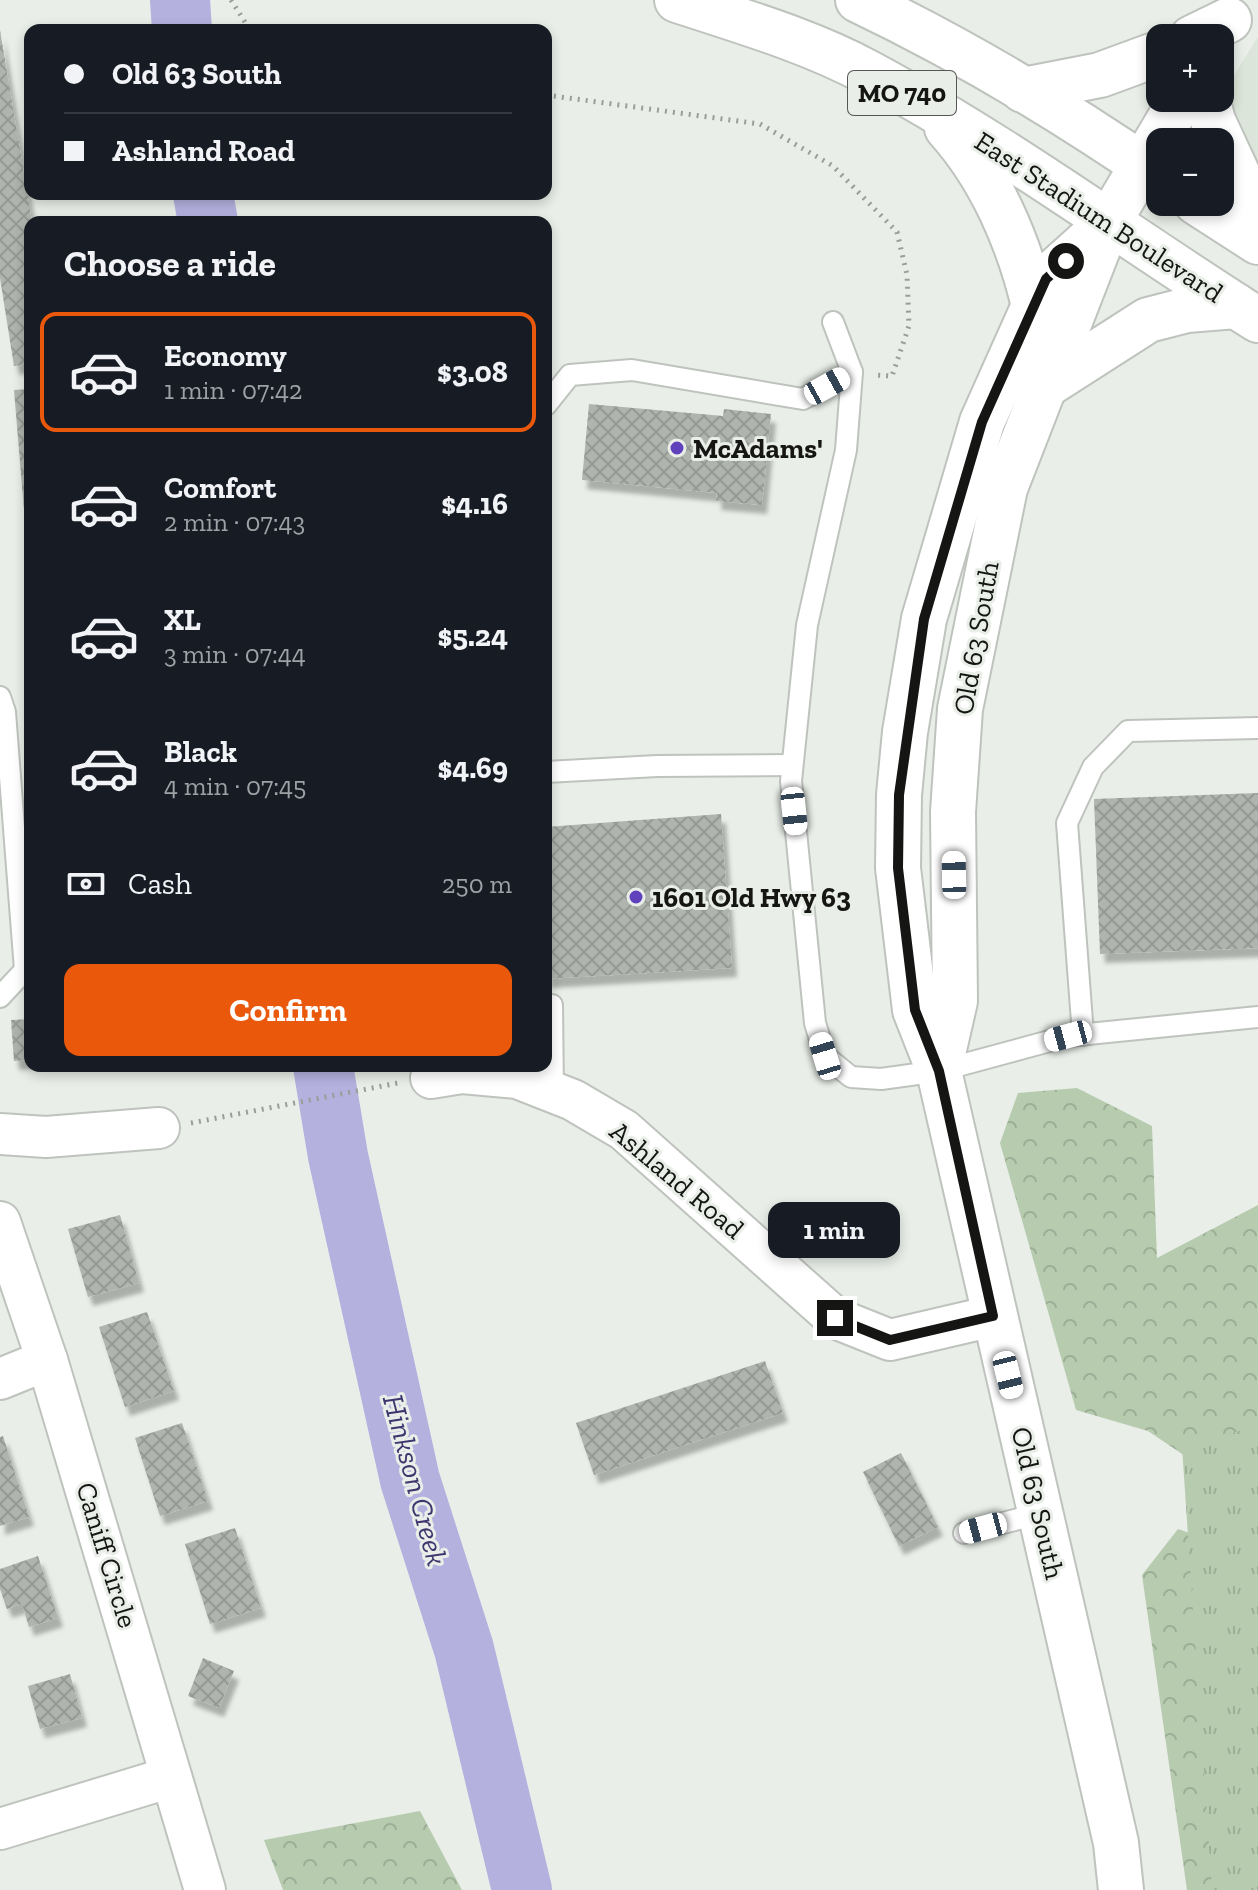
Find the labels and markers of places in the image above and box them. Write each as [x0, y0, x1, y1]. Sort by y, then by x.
place label: McAdams' [693, 432, 823, 465]
marker: McAdams' [668, 439, 686, 457]
place label: 1601 Old Hwy 63 [652, 881, 851, 914]
marker: 1601 Old Hwy 63 [627, 888, 645, 906]

